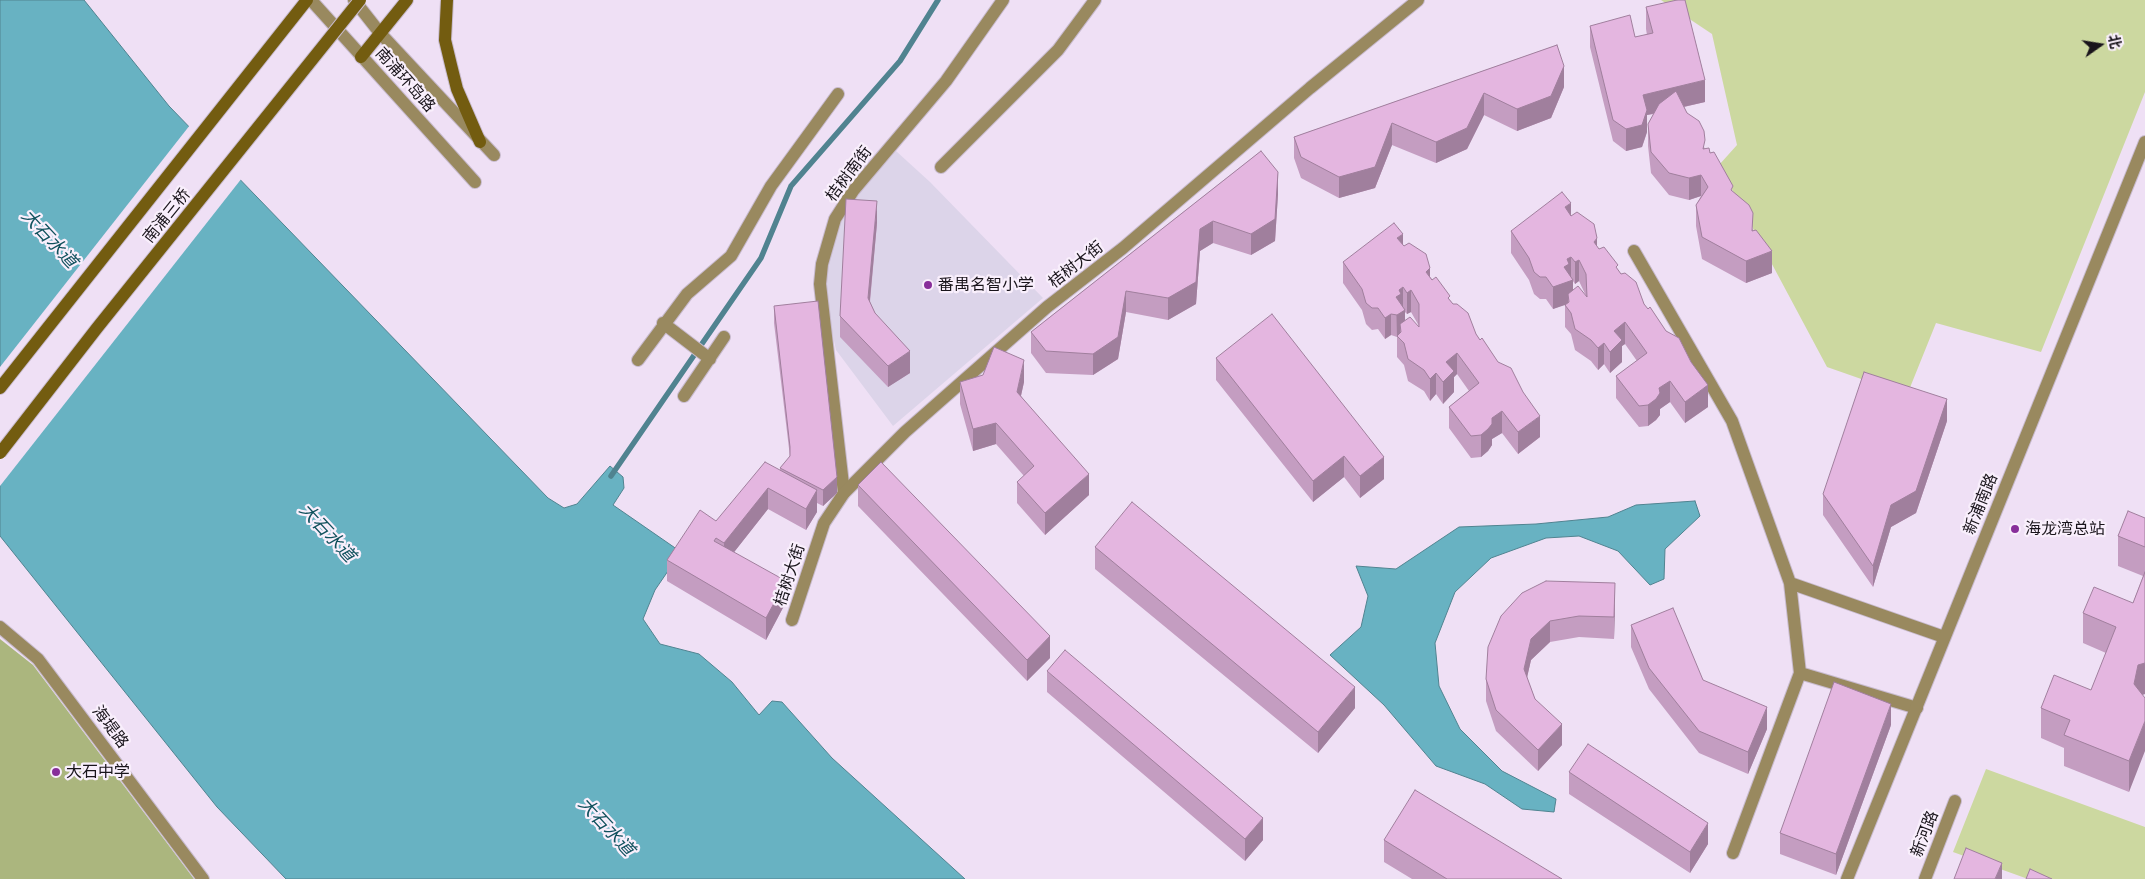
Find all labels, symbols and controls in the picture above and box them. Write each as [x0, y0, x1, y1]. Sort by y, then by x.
north arrow [2075, 20, 2125, 70]
text: 北 [2104, 33, 2125, 50]
street label: 南浦环岛路 [371, 44, 439, 116]
street label: 桔树南街 [822, 143, 876, 205]
street label: 南浦三桥 [139, 185, 195, 247]
water label: 大石水道 [17, 205, 81, 273]
street label: 桔树大街 [1045, 238, 1107, 292]
place label: 番禺名智小学 [938, 275, 1034, 295]
marker: 番禺名智小学 [922, 279, 934, 291]
street label: 新浦南路 [1960, 471, 2002, 537]
water label: 大石水道 [295, 499, 359, 567]
place label: 海龙湾总站 [2025, 519, 2105, 539]
marker: 海龙湾总站 [2009, 523, 2021, 535]
street label: 桔树大街 [771, 542, 809, 608]
street label: 海堤路 [88, 702, 132, 752]
place label: 大石中学 [66, 762, 130, 782]
marker: 大石中学 [50, 766, 62, 778]
water label: 大石水道 [574, 793, 638, 861]
street label: 新河路 [1907, 808, 1943, 860]

